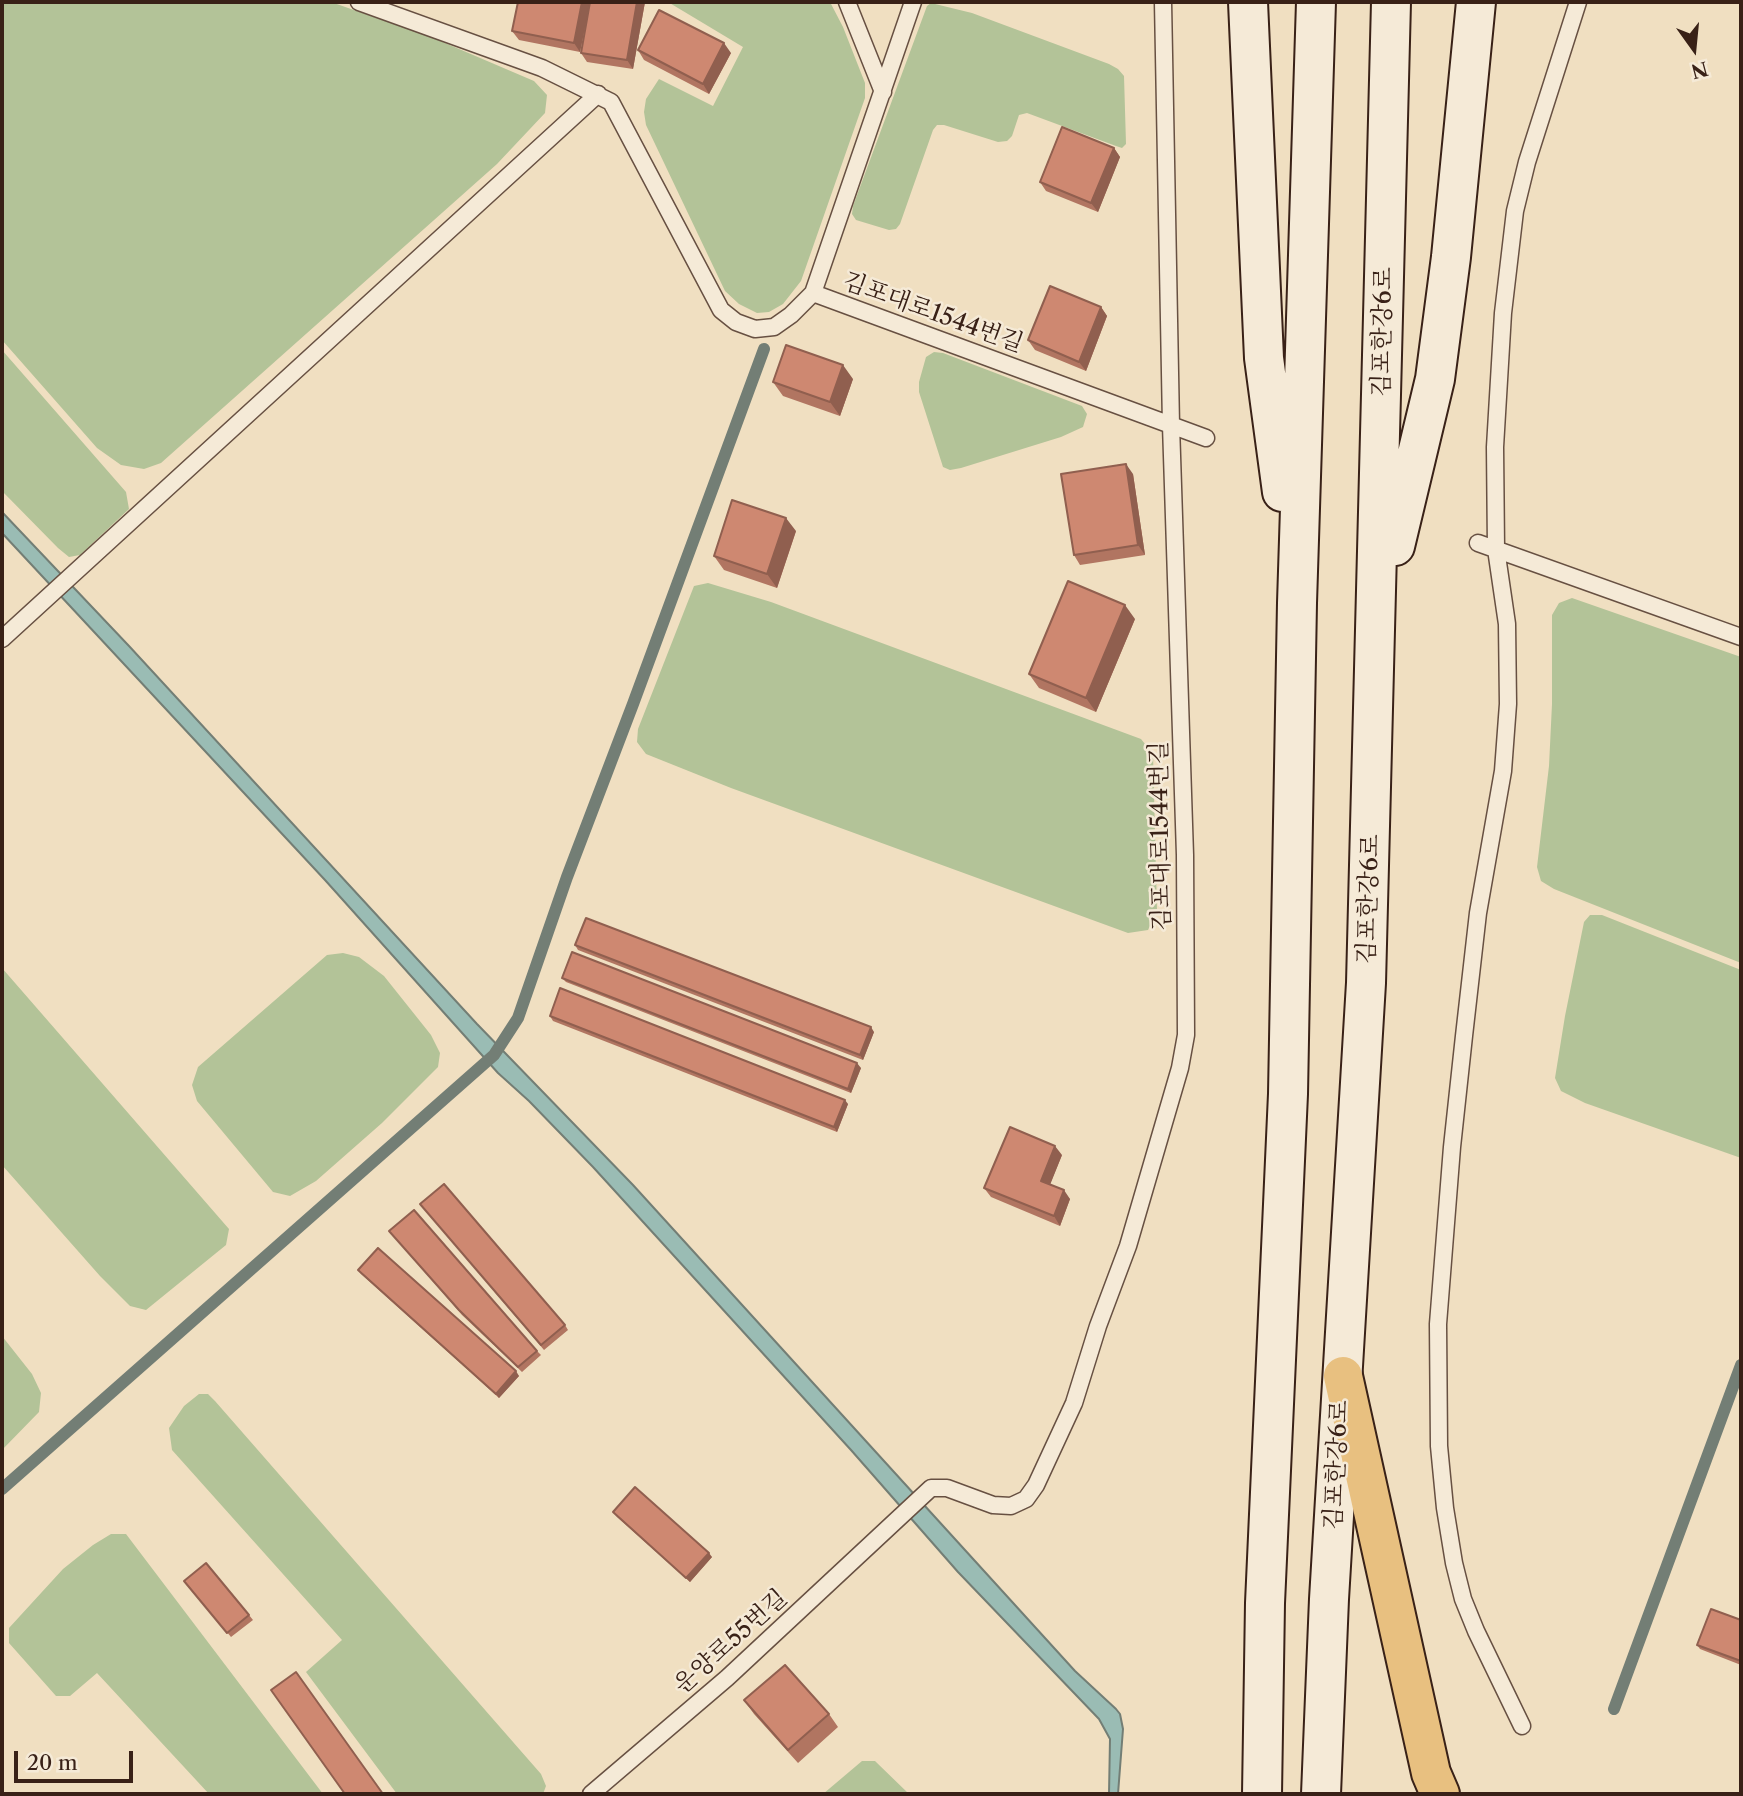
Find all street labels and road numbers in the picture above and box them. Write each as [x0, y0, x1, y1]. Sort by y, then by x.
street label: 김포대로1544번길 [839, 267, 1027, 359]
street label: 김포한강6로 [1367, 267, 1399, 397]
street label: 김포대로1544번길 [1145, 741, 1177, 931]
street label: 김포한강6로 [1352, 834, 1386, 964]
street label: 김포한강6로 [1319, 1399, 1355, 1531]
street label: 운양로55번길 [669, 1584, 793, 1700]

